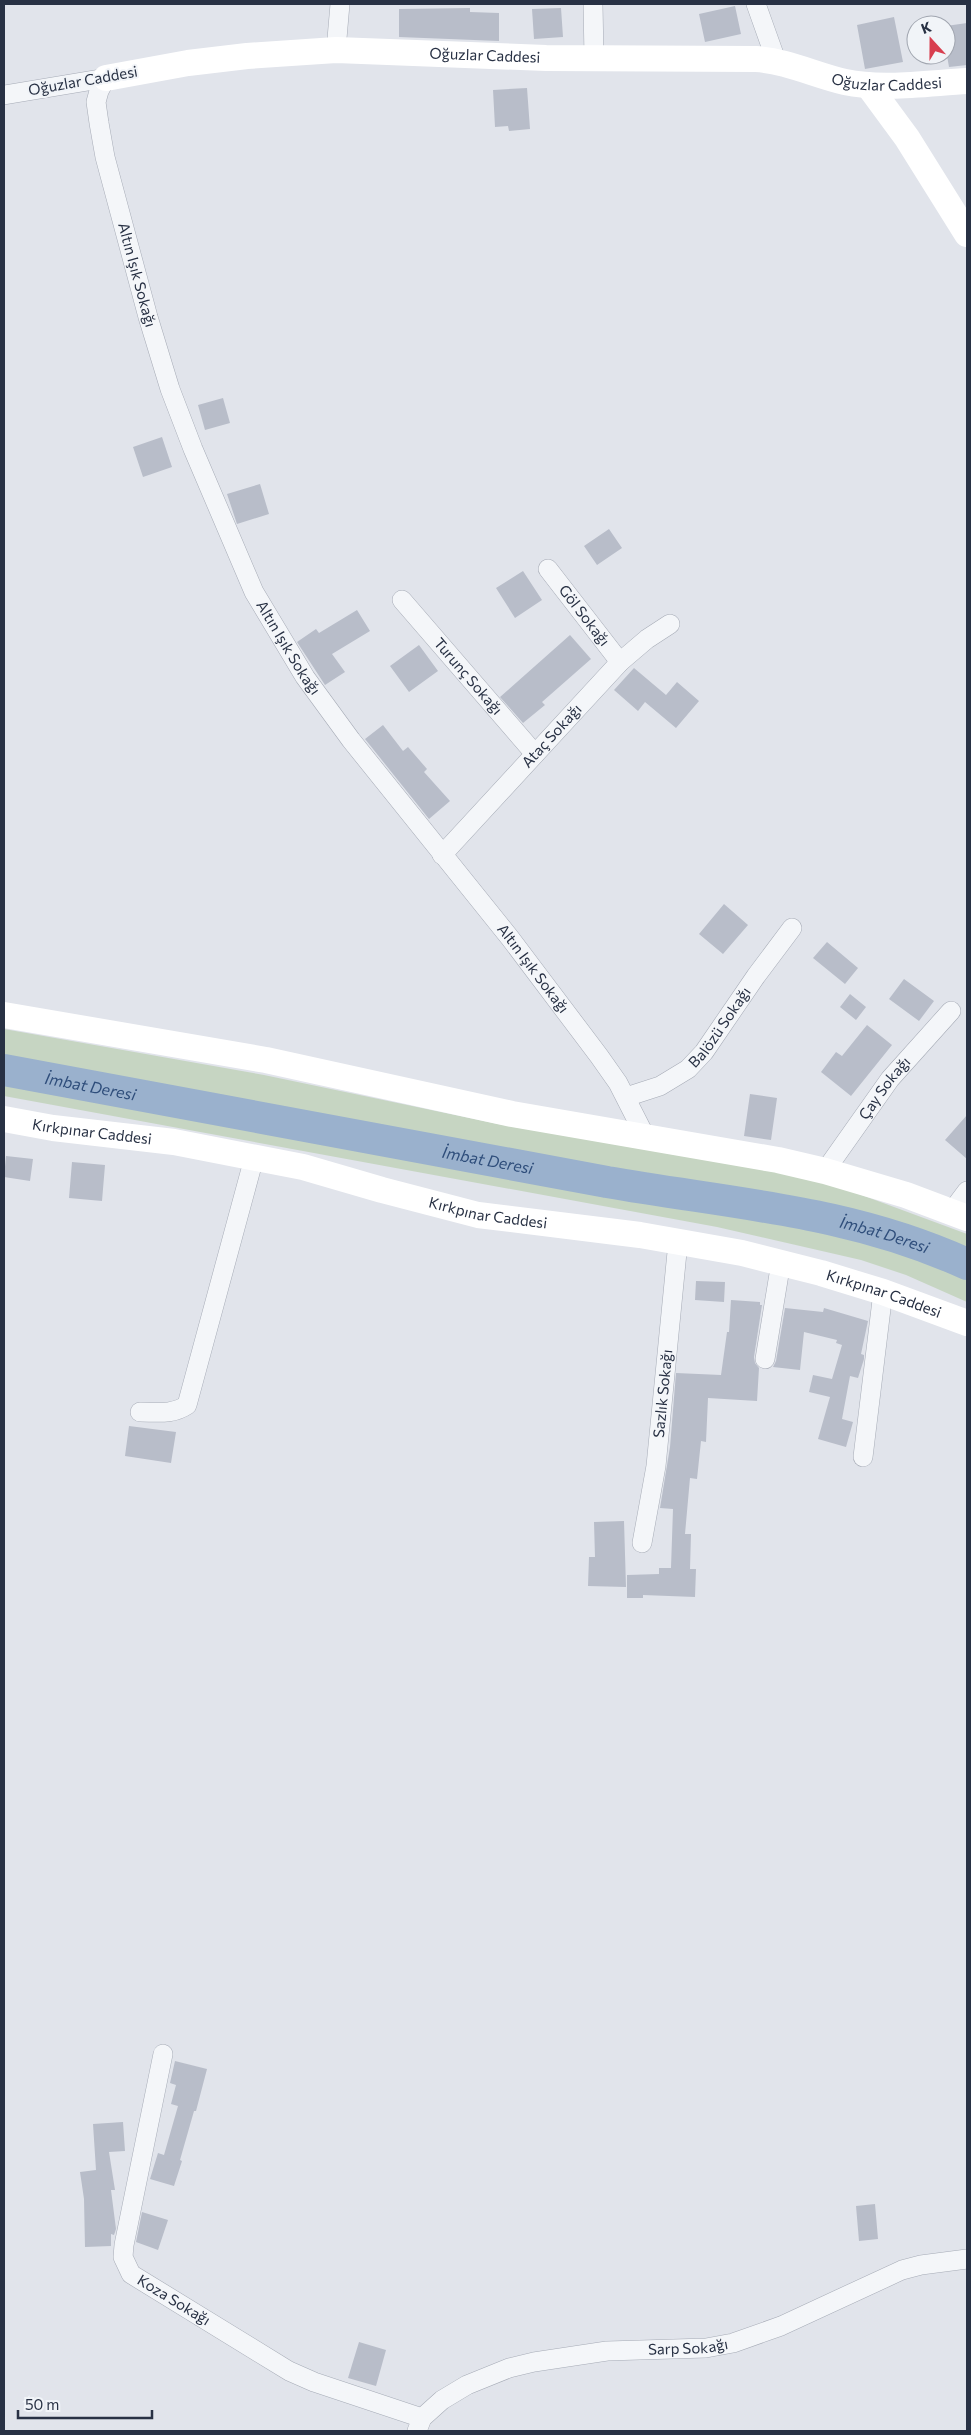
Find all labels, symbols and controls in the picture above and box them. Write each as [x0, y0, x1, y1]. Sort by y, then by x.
north arrow [906, 15, 956, 65]
text: K [919, 18, 934, 37]
street label: Oğuzlar Caddesi [429, 44, 541, 66]
street label: Oğuzlar Caddesi [27, 62, 139, 98]
street label: Oğuzlar Caddesi [830, 69, 943, 94]
street label: Altın Işık Sokağı [115, 220, 161, 329]
street label: Göl Sokağı [556, 581, 614, 649]
street label: Altın Işık Sokağı [253, 597, 325, 698]
street label: Turunç Sokağı [431, 634, 507, 718]
street label: Ataç Sokağı [517, 700, 585, 771]
street label: Altın Işık Sokağı [494, 920, 573, 1016]
street label: Balözü Sokağı [684, 983, 754, 1071]
street label: Çay Sokağı [854, 1053, 914, 1123]
water label: İmbat Deresi [44, 1068, 139, 1104]
street label: Kırkpınar Caddesi [31, 1114, 153, 1147]
water label: İmbat Deresi [441, 1142, 536, 1177]
street label: Kırkpınar Caddesi [427, 1193, 548, 1231]
water label: İmbat Deresi [838, 1212, 933, 1257]
street label: Kırkpınar Caddesi [824, 1265, 944, 1321]
street label: Sazlık Sokağı [649, 1349, 675, 1438]
street label: Koza Sokağı [134, 2270, 214, 2329]
street label: Sarp Sokağı [648, 2334, 729, 2358]
scale bar [18, 2388, 151, 2420]
text: 50 m [25, 2395, 59, 2413]

